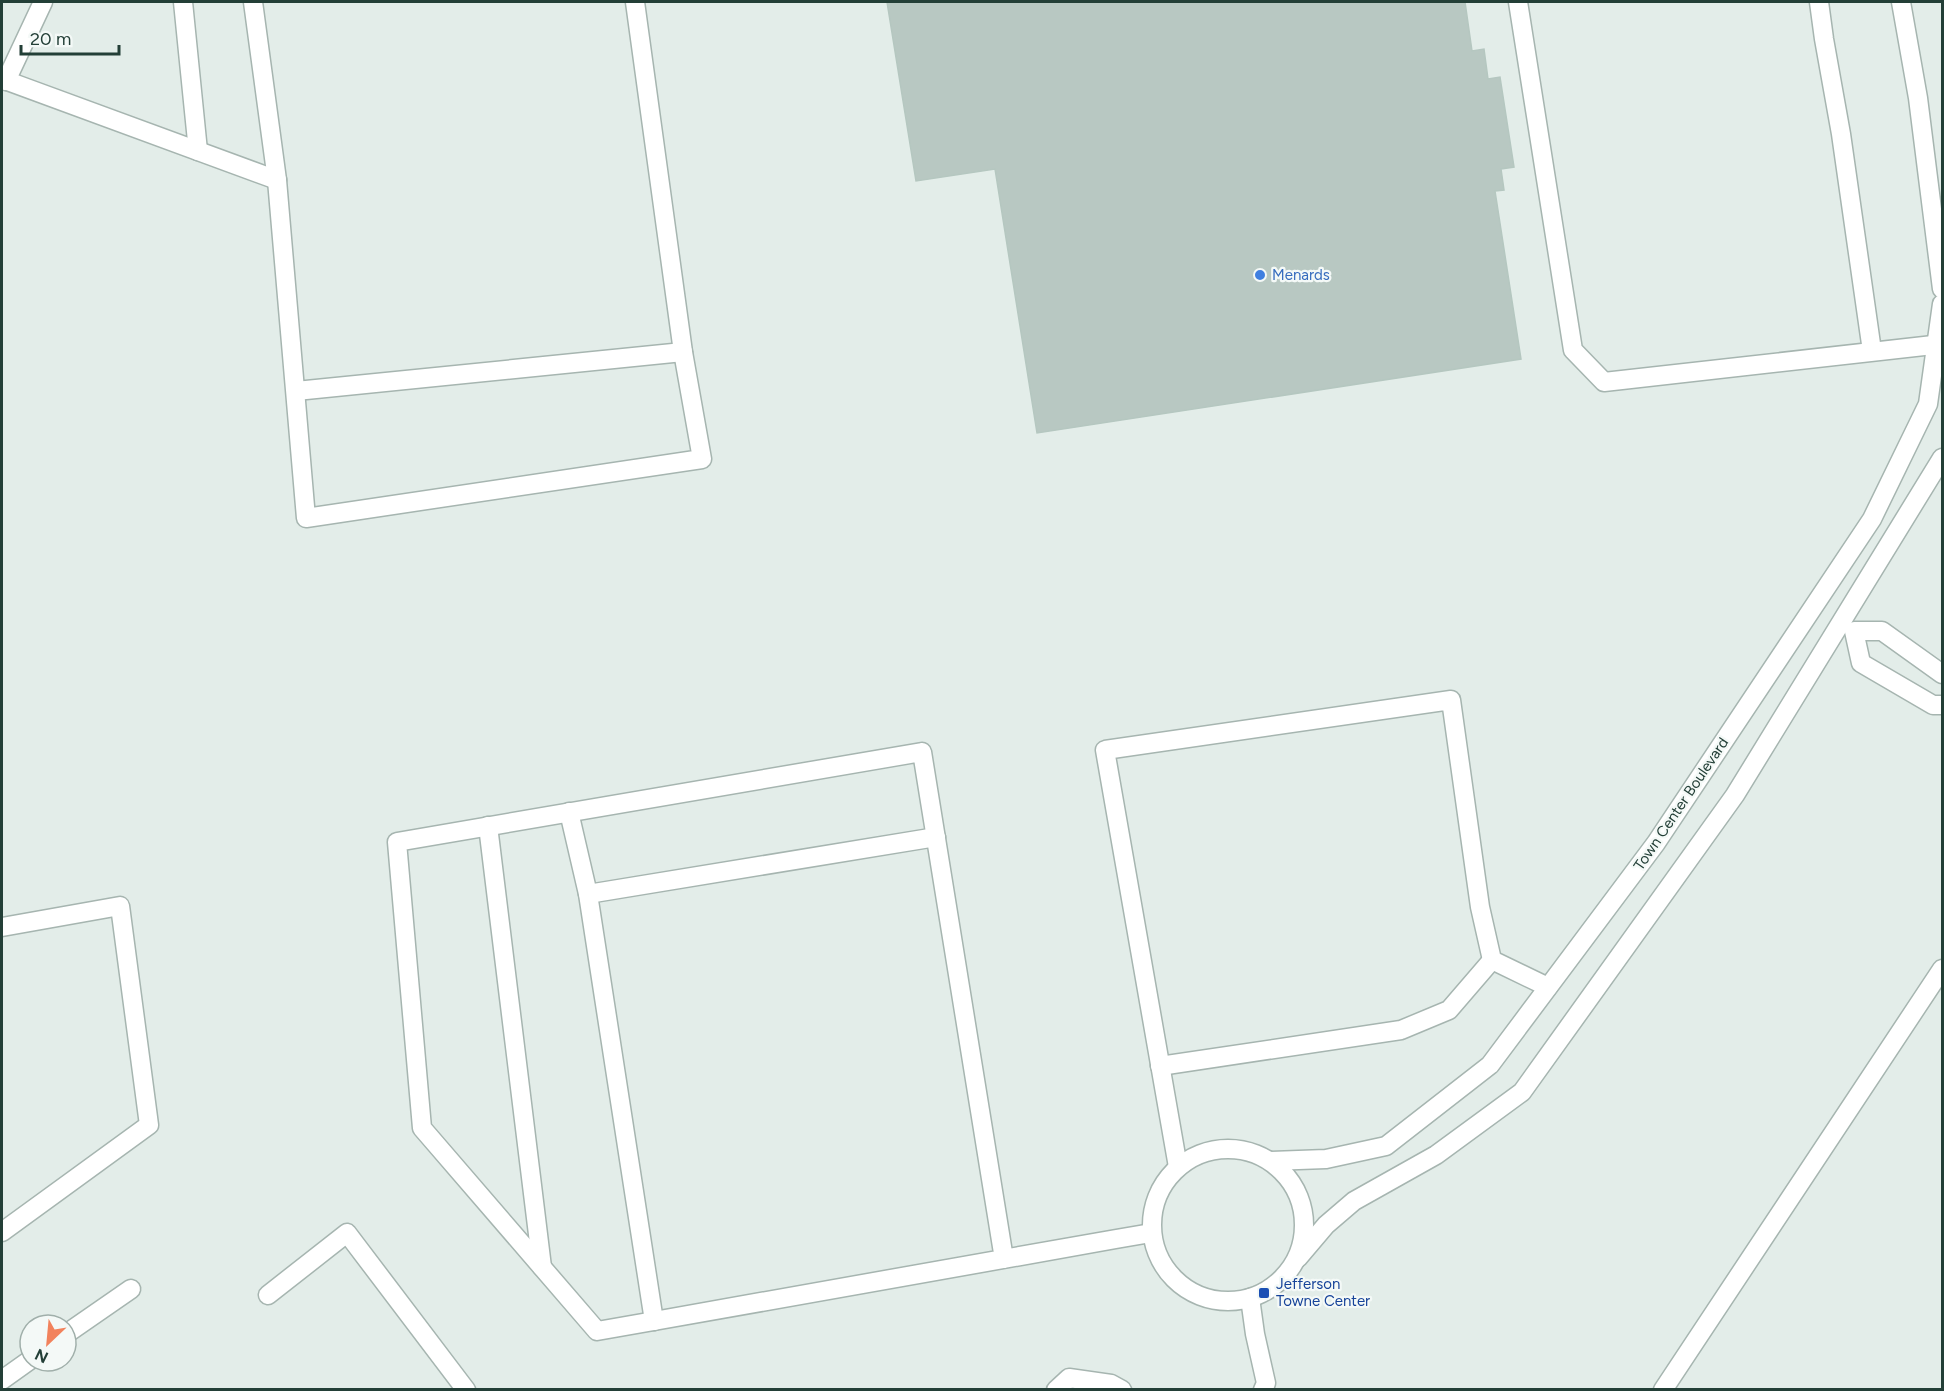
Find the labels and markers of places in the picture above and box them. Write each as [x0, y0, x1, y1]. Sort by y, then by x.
place label: Menards [1272, 266, 1330, 284]
marker: Menards [1253, 268, 1267, 282]
place label: Jefferson Towne Center [1276, 1275, 1370, 1310]
marker: Jefferson Towne Center [1257, 1286, 1271, 1300]

